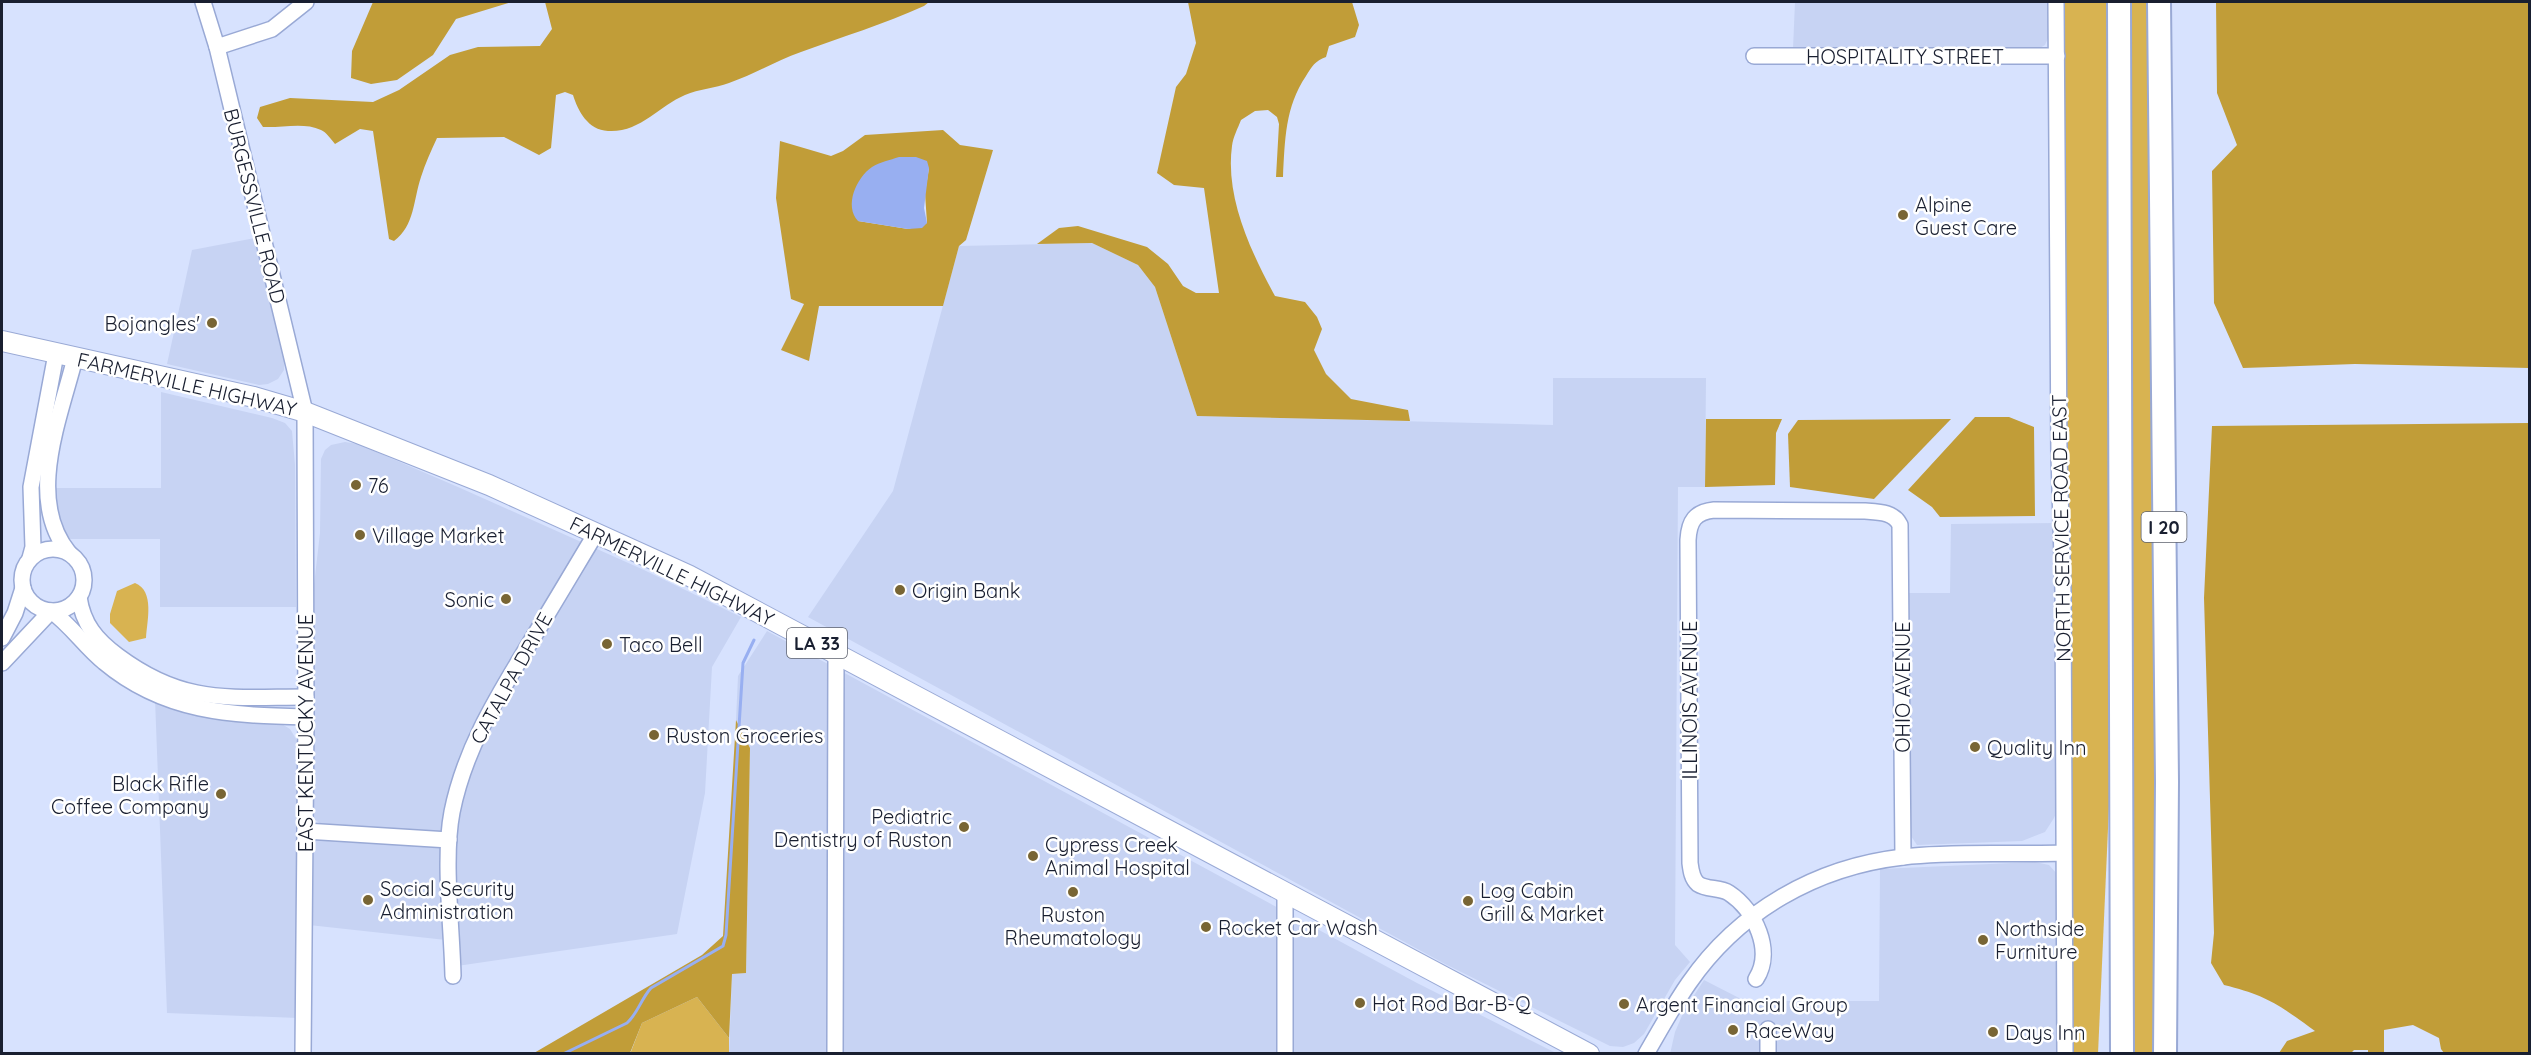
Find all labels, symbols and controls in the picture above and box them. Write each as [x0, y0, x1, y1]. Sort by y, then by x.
street label: HOSPITALITY STREET [1806, 44, 2004, 69]
street label: BURGESSVILLE ROAD [219, 106, 291, 306]
place label: Alpine Guest Care [1915, 192, 2017, 240]
marker: Alpine Guest Care [1896, 208, 1910, 222]
place label: Bojangles' [104, 311, 200, 336]
marker: Bojangles' [205, 316, 219, 330]
street label: FARMERVILLE HIGHWAY [75, 347, 299, 421]
street label: NORTH SERVICE ROAD EAST [2046, 394, 2076, 662]
place label: 76 [368, 473, 389, 498]
marker: 76 [349, 478, 363, 492]
street label: FARMERVILLE HIGHWAY [566, 511, 778, 631]
road number: I 20 [2142, 512, 2186, 542]
place label: Village Market [372, 523, 505, 548]
marker: Village Market [353, 528, 367, 542]
place label: Origin Bank [912, 578, 1020, 603]
marker: Origin Bank [893, 583, 907, 597]
place label: Sonic [444, 587, 494, 612]
marker: Sonic [499, 592, 513, 606]
street label: CATALPA DRIVE [465, 608, 557, 748]
street label: EAST KENTUCKY AVENUE [293, 614, 318, 852]
street label: ILLINOIS AVENUE [1677, 621, 1702, 779]
street label: OHIO AVENUE [1890, 621, 1915, 753]
road number: LA 33 [787, 628, 847, 658]
place label: Taco Bell [619, 632, 703, 657]
marker: Taco Bell [600, 637, 614, 651]
place label: Ruston Groceries [666, 723, 823, 748]
marker: Ruston Groceries [647, 728, 661, 742]
place label: Quality Inn [1987, 735, 2087, 760]
marker: Quality Inn [1968, 740, 1982, 754]
place label: Black Rifle Coffee Company [51, 771, 209, 819]
marker: Black Rifle Coffee Company [214, 787, 228, 801]
place label: Pediatric Dentistry of Ruston [774, 804, 952, 852]
marker: Pediatric Dentistry of Ruston [957, 820, 971, 834]
place label: Cypress Creek Animal Hospital [1045, 832, 1190, 880]
marker: Cypress Creek Animal Hospital [1026, 849, 1040, 863]
place label: Social Security Administration [380, 876, 515, 924]
place label: Log Cabin Grill & Market [1480, 878, 1604, 926]
marker: Ruston Rheumatology [1066, 885, 1080, 899]
marker: Social Security Administration [361, 893, 375, 907]
marker: Log Cabin Grill & Market [1461, 894, 1475, 908]
place label: Ruston Rheumatology [1005, 902, 1141, 950]
place label: Rocket Car Wash [1218, 915, 1378, 940]
place label: Northside Furniture [1995, 916, 2085, 964]
marker: Rocket Car Wash [1199, 920, 1213, 934]
marker: Northside Furniture [1976, 933, 1990, 947]
place label: Hot Rod Bar-B-Q [1372, 991, 1531, 1016]
place label: Argent Financial Group [1636, 992, 1848, 1017]
marker: Hot Rod Bar-B-Q [1353, 996, 1367, 1010]
marker: Argent Financial Group [1617, 997, 1631, 1011]
place label: RaceWay [1745, 1018, 1835, 1043]
place label: Days Inn [2005, 1020, 2086, 1045]
marker: RaceWay [1726, 1023, 1740, 1037]
marker: Days Inn [1986, 1025, 2000, 1039]

